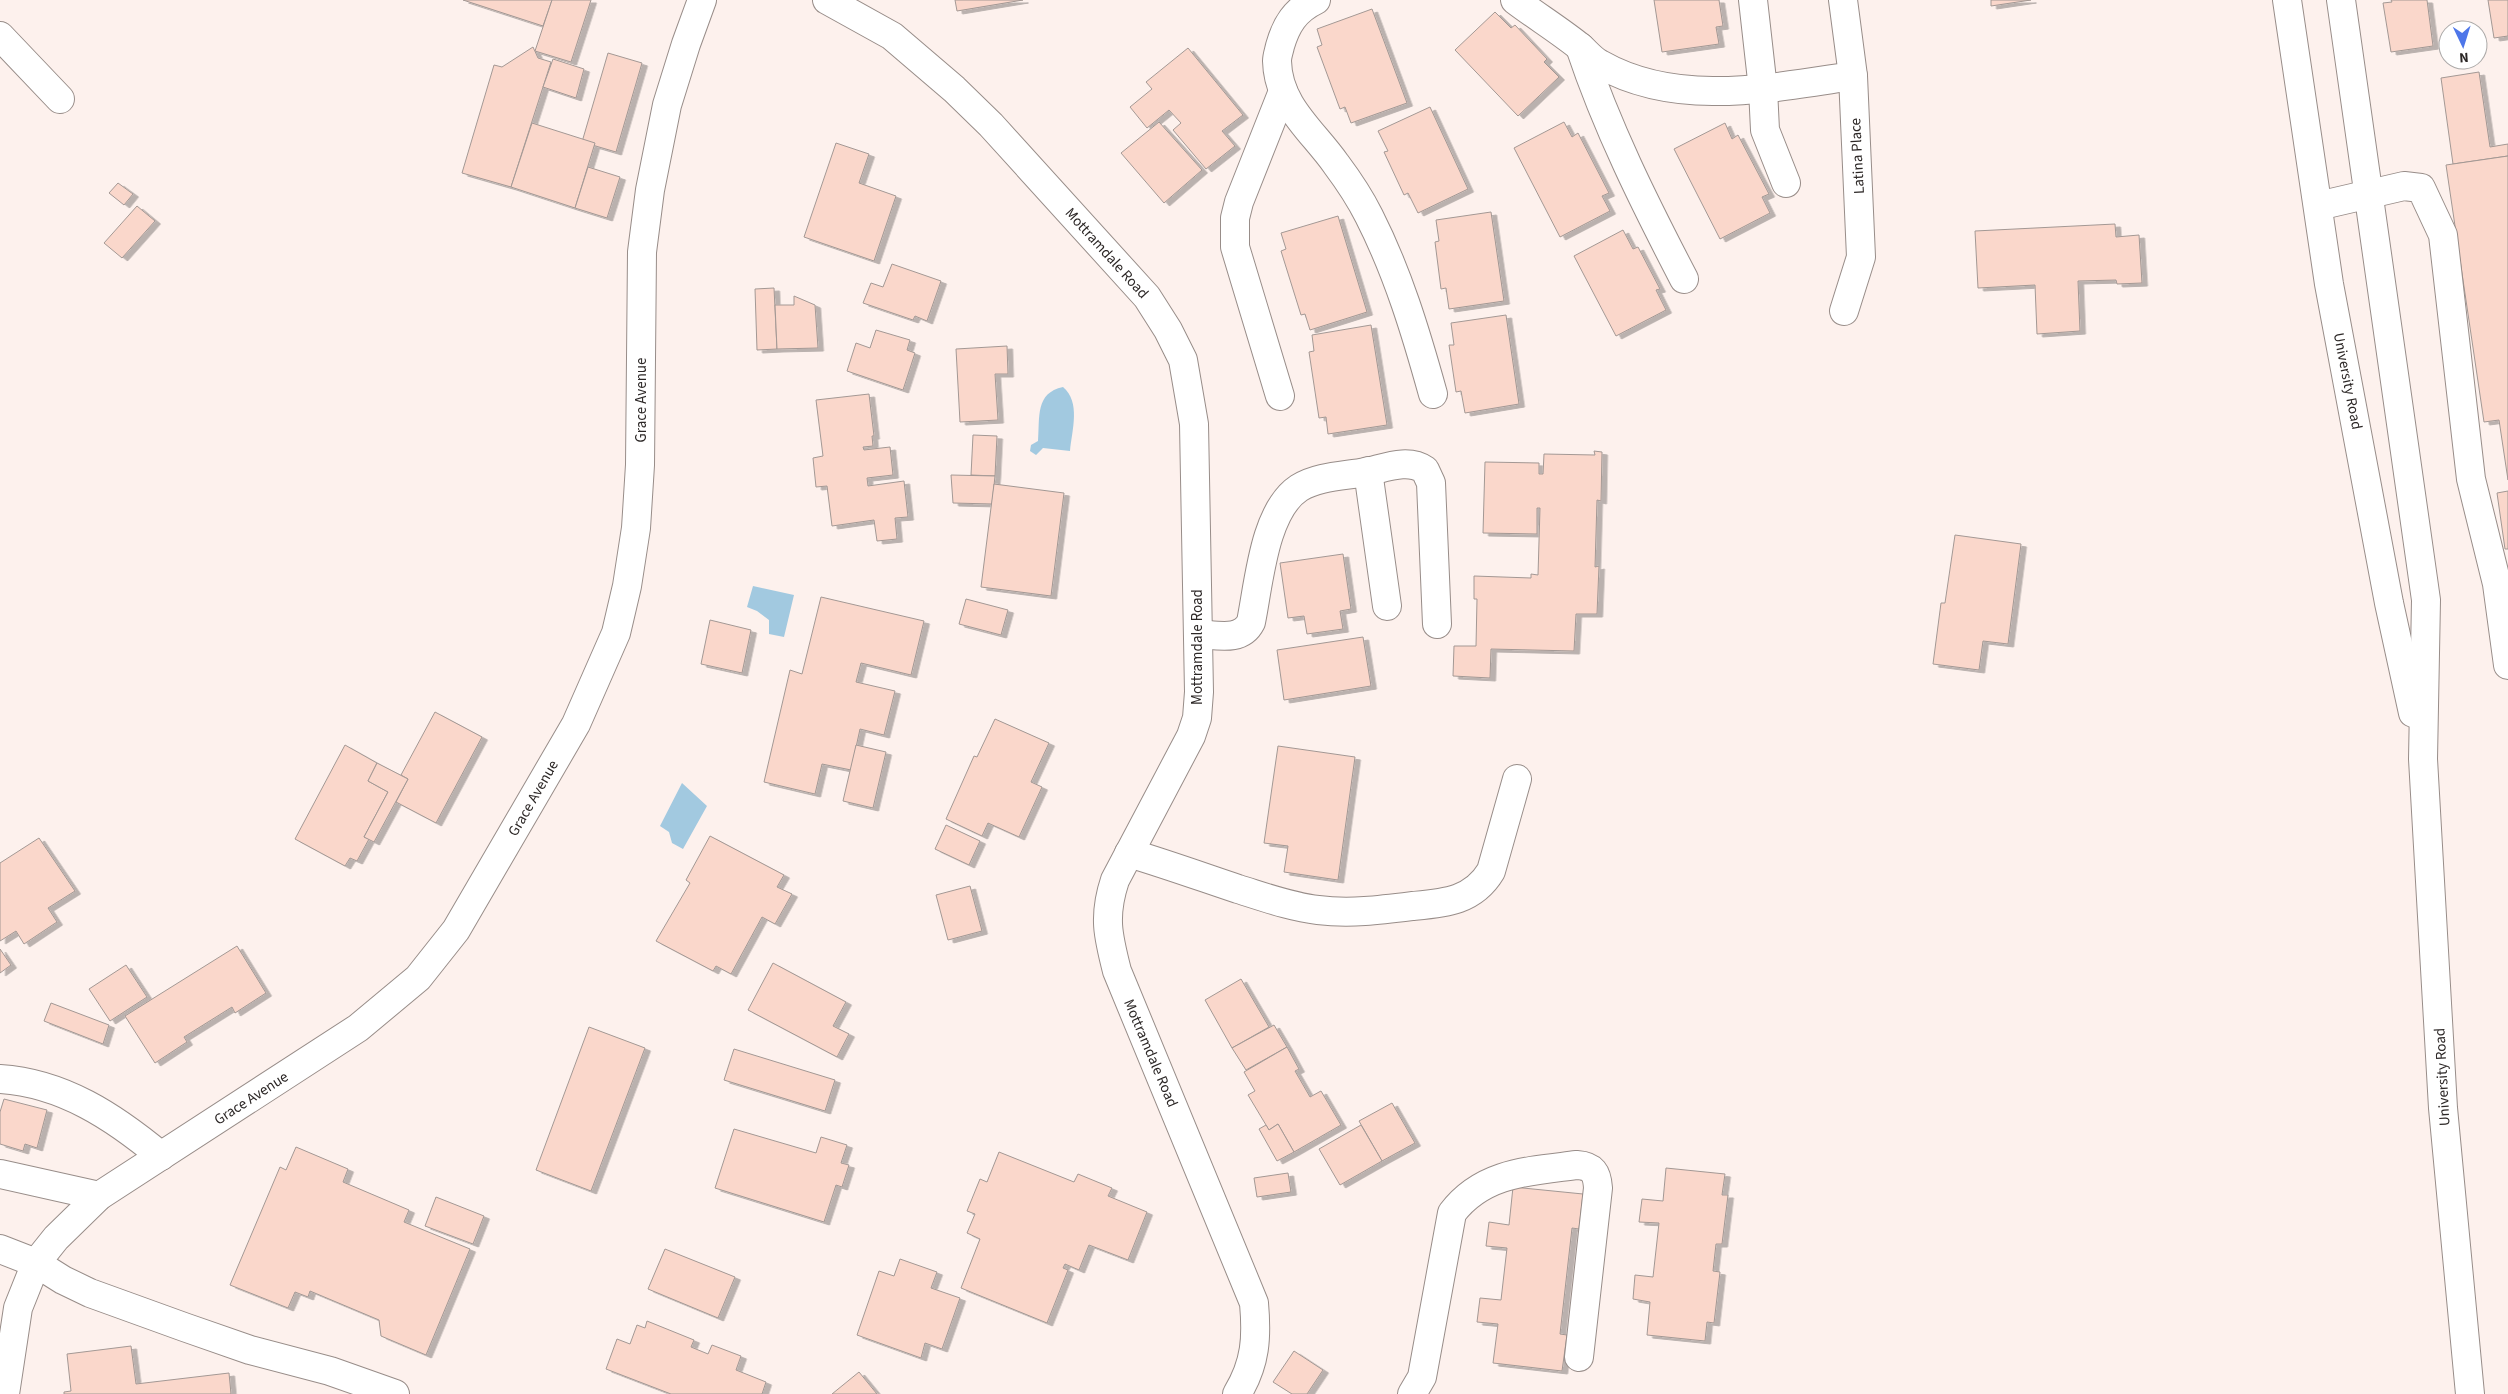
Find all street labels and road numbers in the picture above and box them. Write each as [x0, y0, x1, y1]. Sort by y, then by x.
street label: Latina Place [1845, 117, 1870, 194]
street label: Mottramdale Road [1060, 203, 1153, 303]
street label: University Road [2328, 331, 2367, 431]
street label: Grace Avenue [631, 358, 652, 442]
street label: Mottramdale Road [1187, 589, 1208, 705]
street label: Grace Avenue [503, 756, 564, 840]
street label: Mottramdale Road [1118, 996, 1183, 1111]
street label: University Road [2429, 1027, 2456, 1127]
street label: Grace Avenue [210, 1067, 293, 1130]

